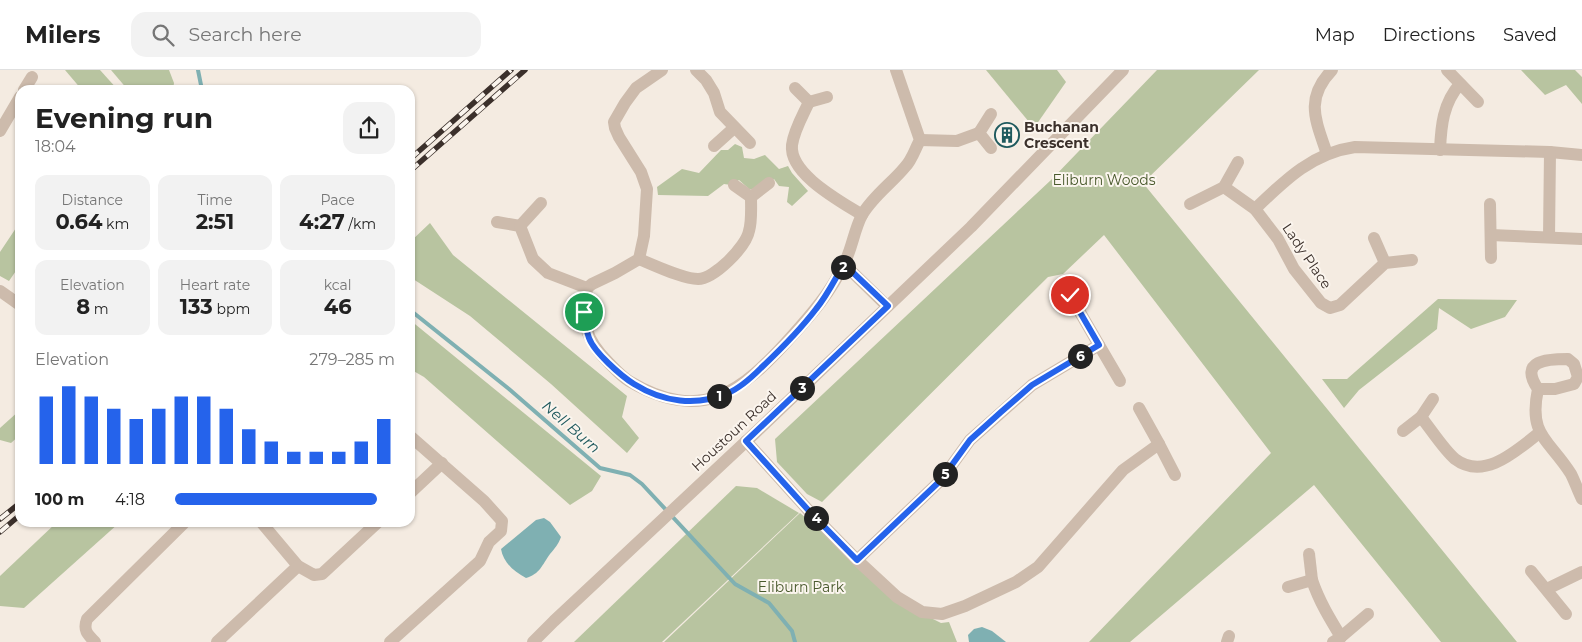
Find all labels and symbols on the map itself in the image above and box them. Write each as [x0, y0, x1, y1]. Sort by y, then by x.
place label: Buchanan Crescent [1024, 118, 1099, 152]
building icon: Buchanan Crescent [994, 122, 1020, 148]
park label: Eliburn Woods [1052, 171, 1156, 189]
street label: Lady Place [1278, 220, 1336, 292]
pin: 2 [830, 254, 856, 280]
pin [1049, 274, 1091, 316]
pin [563, 291, 605, 333]
pin: 6 [1068, 344, 1092, 368]
pin: 3 [790, 376, 814, 400]
pin: 1 [706, 384, 732, 408]
street label: Houstoun Road [688, 387, 780, 475]
water label: Nell Burn [538, 396, 604, 457]
pin: 5 [932, 462, 958, 486]
pin: 4 [804, 506, 828, 530]
park label: Eliburn Park [758, 578, 845, 596]

